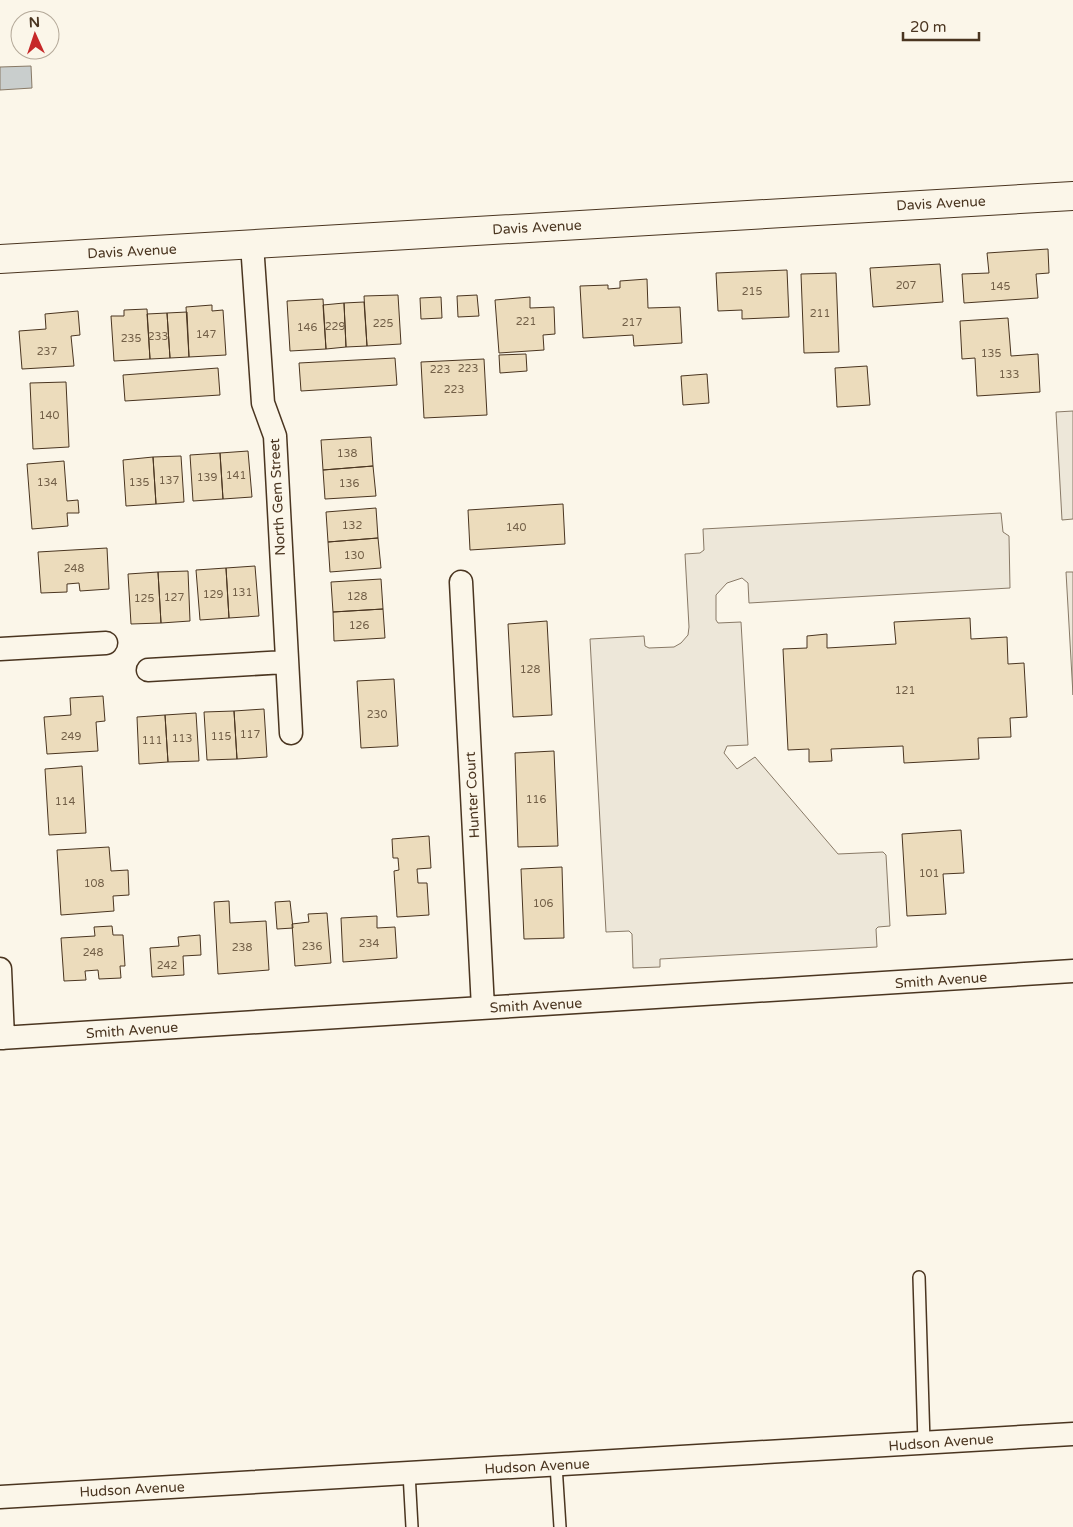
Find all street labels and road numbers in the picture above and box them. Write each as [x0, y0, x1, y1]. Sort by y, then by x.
street label: Davis Avenue [896, 193, 986, 214]
street label: Davis Avenue [492, 217, 582, 238]
street label: Davis Avenue [87, 241, 177, 262]
street label: North Gem Street [266, 437, 289, 556]
street label: Hunter Court [462, 751, 483, 839]
street label: Smith Avenue [894, 969, 988, 992]
street label: Smith Avenue [489, 995, 583, 1016]
street label: Smith Avenue [85, 1019, 179, 1042]
street label: Hudson Avenue [888, 1430, 994, 1455]
street label: Hudson Avenue [484, 1455, 590, 1478]
street label: Hudson Avenue [79, 1478, 185, 1501]

